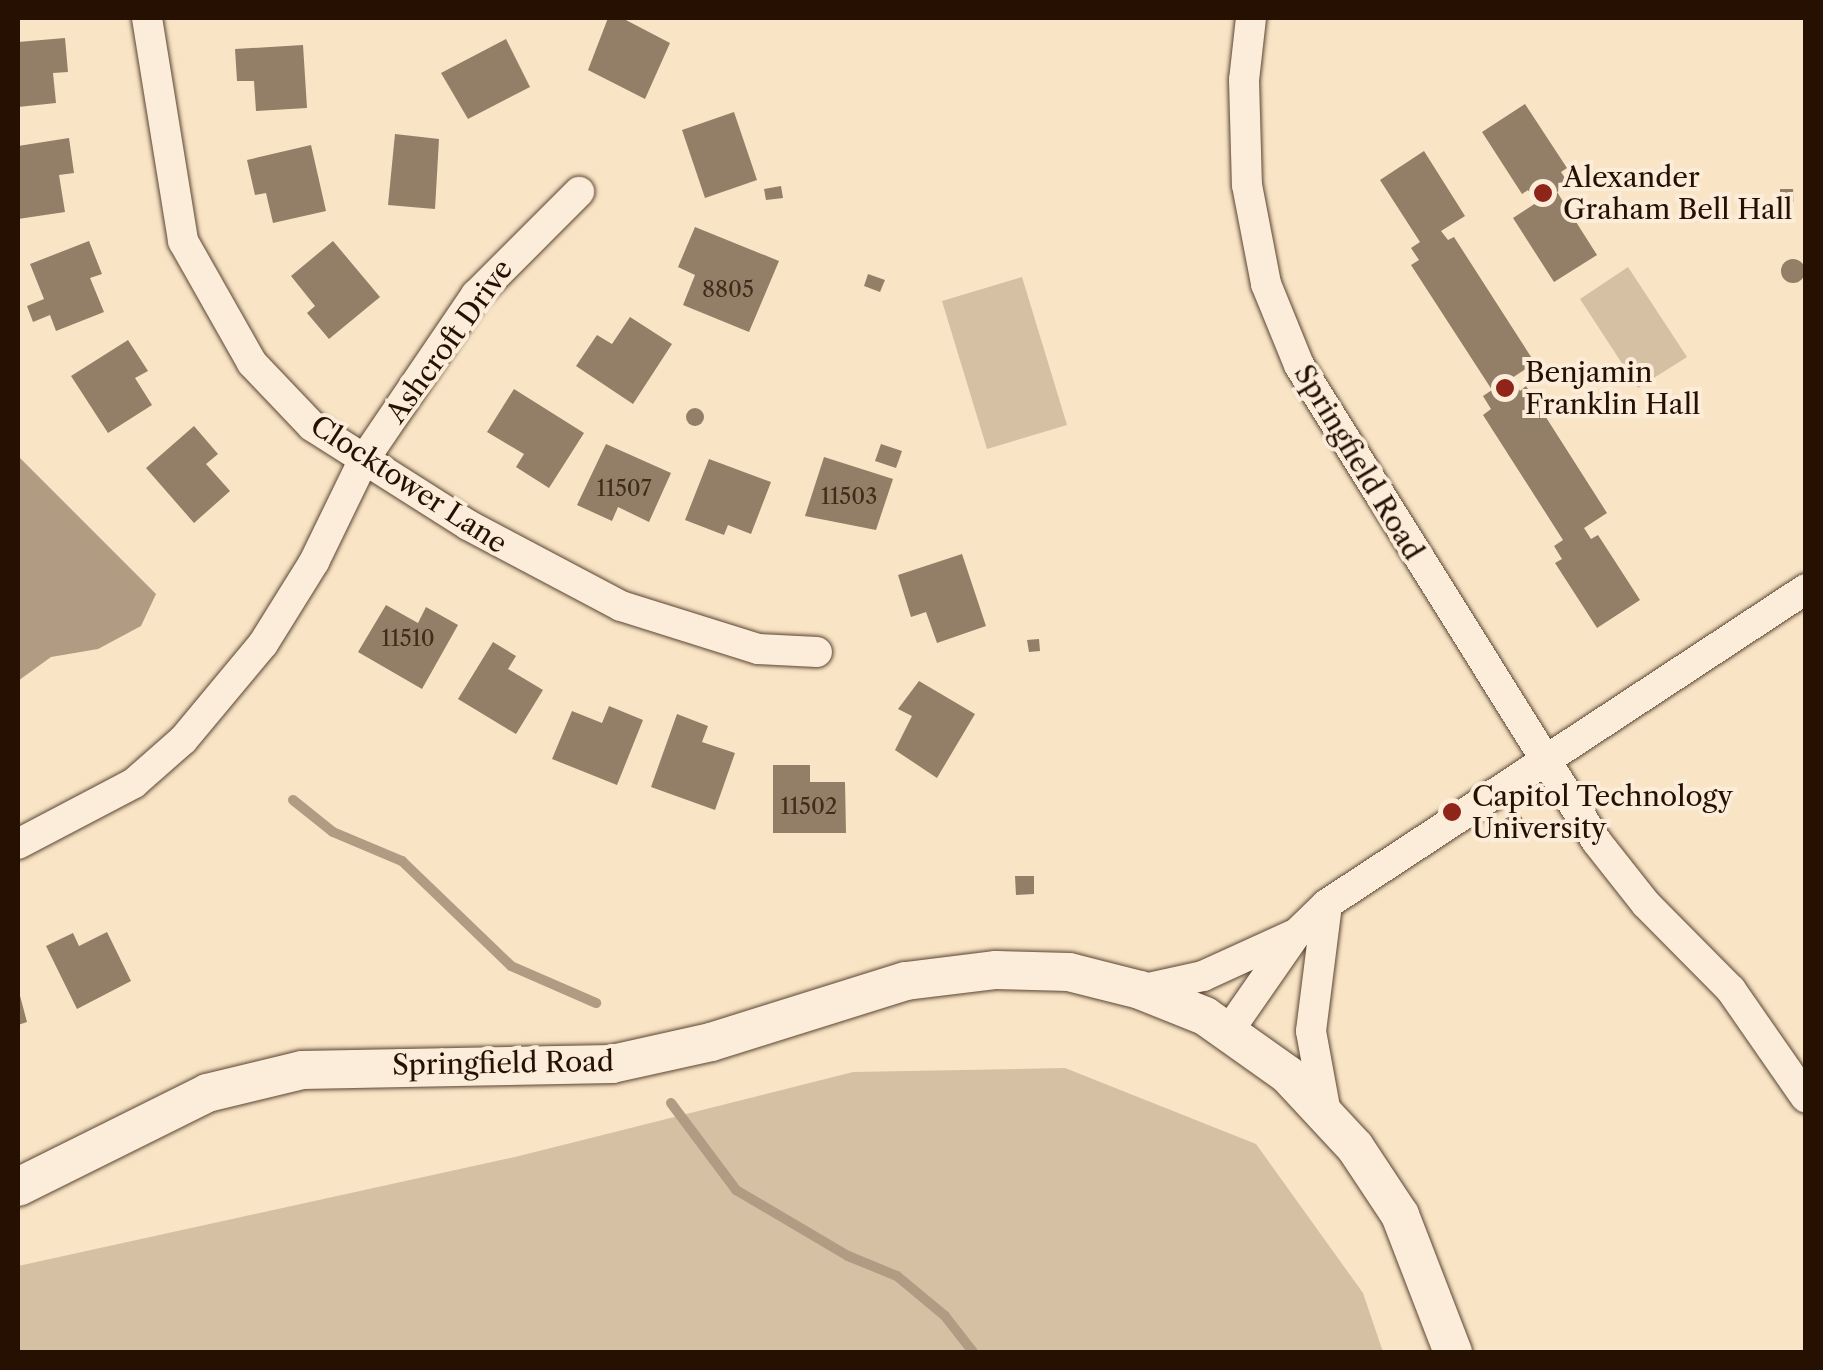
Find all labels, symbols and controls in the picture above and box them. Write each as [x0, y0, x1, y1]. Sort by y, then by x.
place label: Alexander Graham Bell Hall [1563, 160, 1792, 226]
marker: Alexander Graham Bell Hall [1532, 182, 1554, 204]
street label: Ashcroft Drive [379, 253, 519, 429]
house number: 8805 [702, 277, 754, 303]
place label: Benjamin Franklin Hall [1525, 355, 1700, 421]
street label: Springfield Road [1287, 358, 1431, 566]
marker: Benjamin Franklin Hall [1494, 377, 1516, 399]
street label: Clocktower Lane [304, 408, 514, 560]
house number: 11507 [596, 476, 652, 502]
house number: 11503 [821, 484, 877, 510]
house number: 11510 [381, 626, 435, 652]
place label: Capitol Technology University [1472, 779, 1734, 845]
house number: 11502 [780, 794, 838, 820]
marker: Capitol Technology University [1441, 801, 1463, 823]
street label: Springfield Road [392, 1044, 614, 1082]

